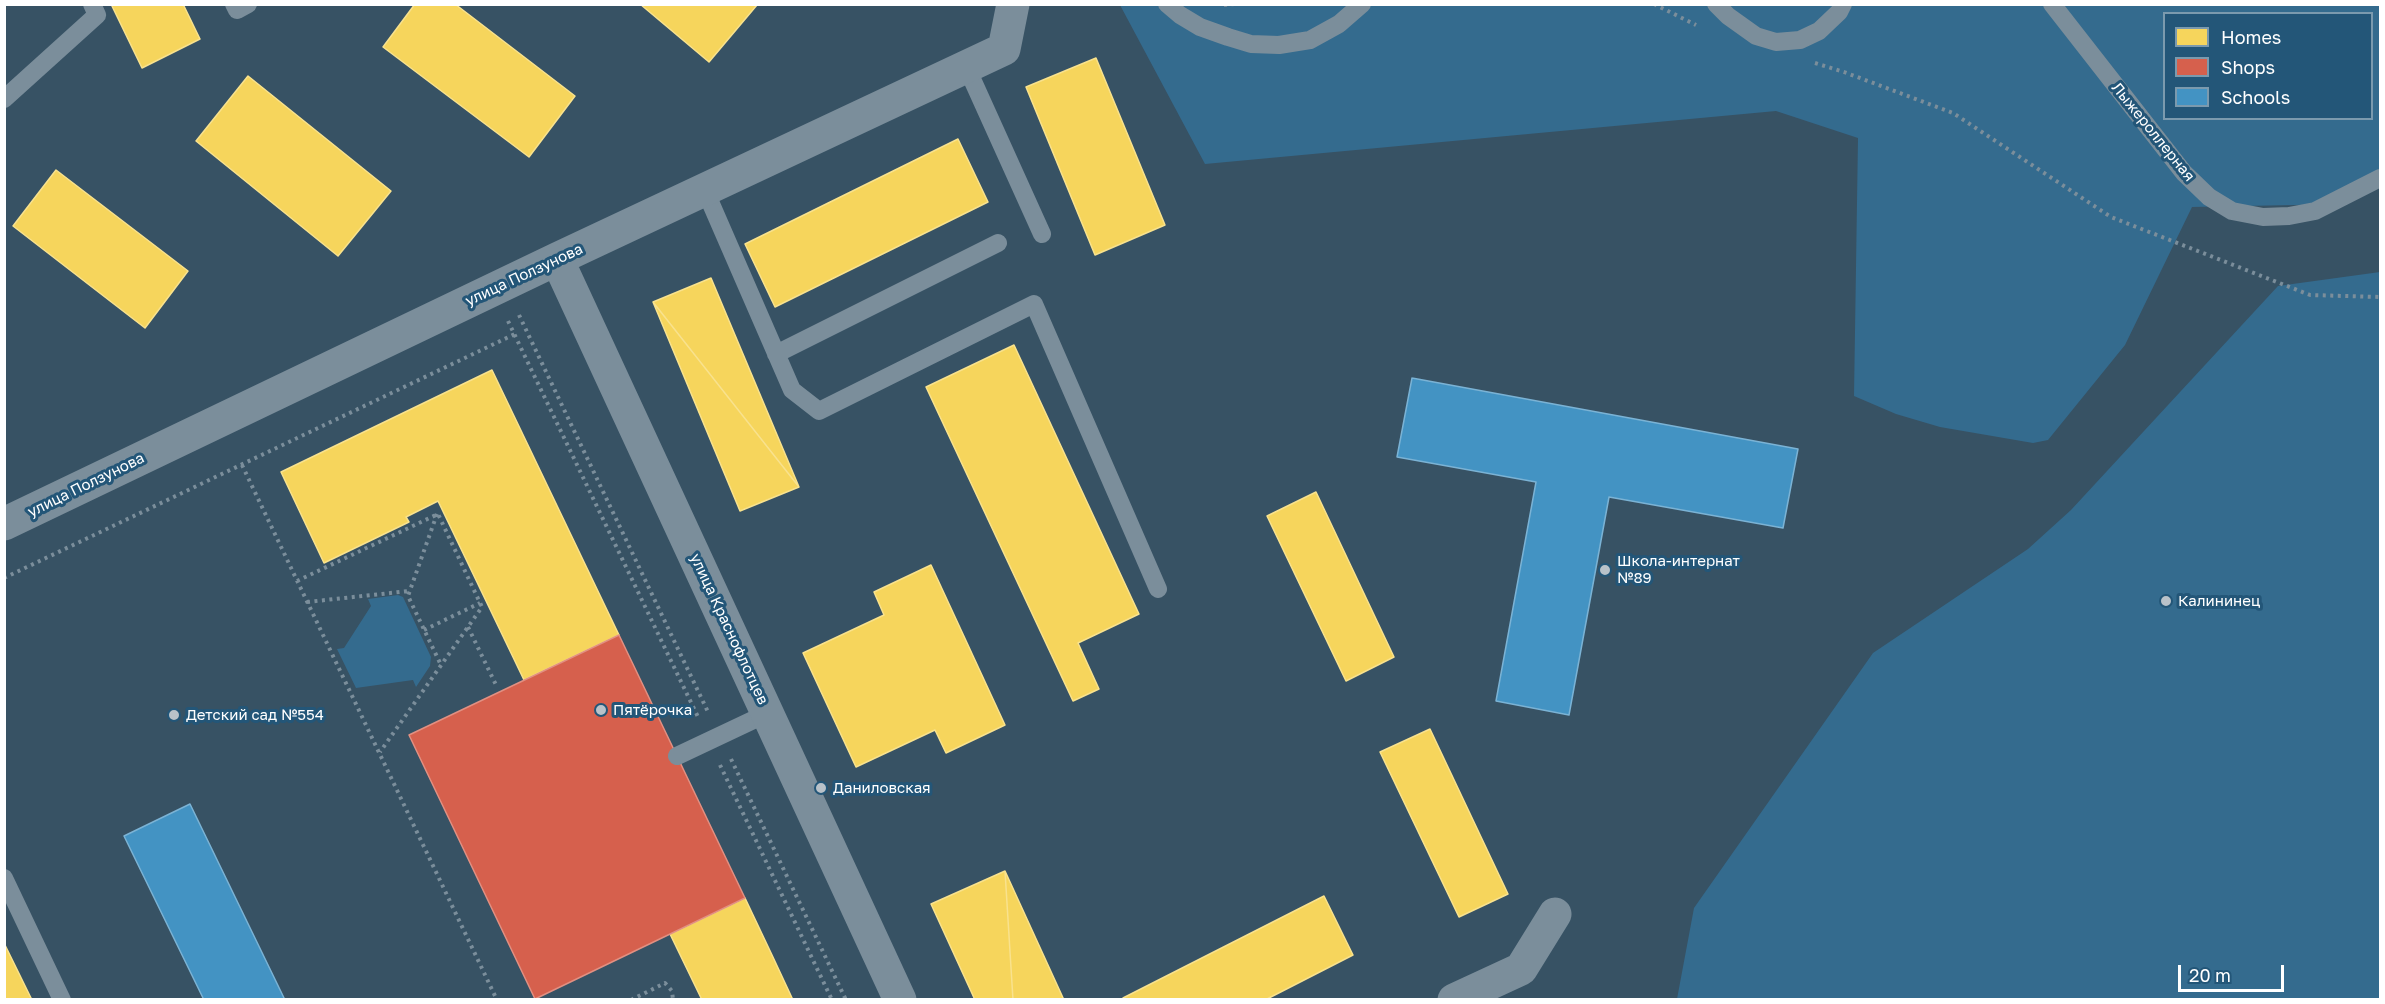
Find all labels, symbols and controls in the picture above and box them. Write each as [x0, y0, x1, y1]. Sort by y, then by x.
legend [2163, 12, 2373, 120]
text: Homes [2221, 26, 2281, 48]
text: Shops [2221, 56, 2275, 78]
street label: Лыжероллерная [2108, 79, 2198, 185]
text: Schools [2221, 86, 2290, 108]
street label: улица Ползунова [462, 240, 586, 310]
street label: улица Ползунова [25, 449, 147, 521]
street label: улица Краснофлотцев [686, 551, 772, 707]
place label: Школа-интернат №89 [1617, 552, 1740, 587]
marker: Школа-интернат №89 [1598, 563, 1612, 577]
place label: Калининец [2178, 592, 2260, 610]
marker: Калининец [2159, 594, 2173, 608]
place label: Пятёрочка [613, 701, 692, 719]
marker: Пятёрочка [594, 703, 608, 717]
place label: Детский сад №554 [186, 706, 324, 724]
marker: Детский сад №554 [167, 708, 181, 722]
place label: Даниловская [833, 779, 931, 797]
marker: Даниловская [814, 781, 828, 795]
scale bar [2181, 953, 2288, 991]
text: 20 m [2189, 964, 2231, 986]

